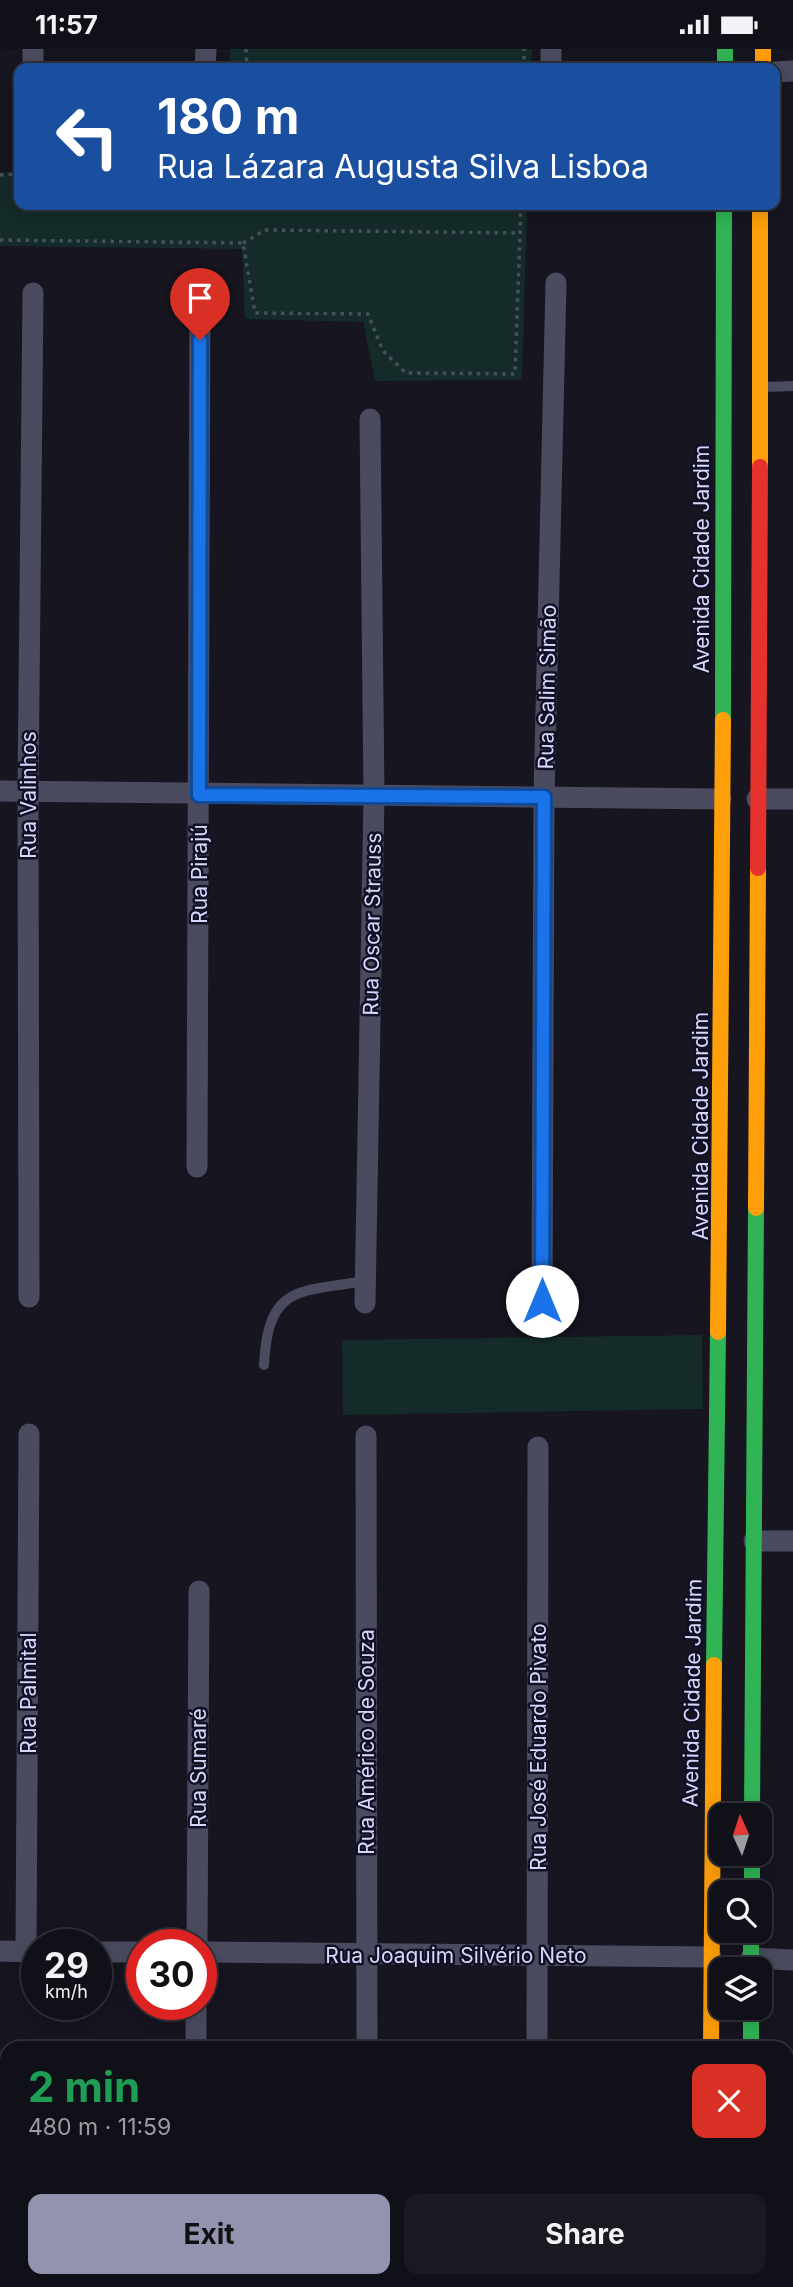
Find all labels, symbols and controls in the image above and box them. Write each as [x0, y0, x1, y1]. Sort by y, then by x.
text: 11:57 [35, 9, 98, 40]
text: 180 m [157, 87, 299, 146]
icon: left [42, 91, 133, 182]
text: Rua Lázara Augusta Silva Lisboa [157, 147, 649, 186]
pin [170, 268, 230, 340]
icon: arrive [181, 279, 219, 317]
street label: Avenida Cidade Jardim [689, 445, 714, 673]
street label: Rua Salim Simão [533, 604, 561, 770]
street label: Rua Valinhos [16, 731, 41, 859]
street label: Rua Pirajú [187, 824, 212, 924]
street label: Rua Oscar Strauss [358, 832, 386, 1016]
street label: Avenida Cidade Jardim [688, 1012, 713, 1240]
position arrow [505, 1264, 579, 1338]
street label: Avenida Cidade Jardim [678, 1579, 706, 1807]
street label: Rua José Eduardo Pivato [526, 1623, 551, 1871]
street label: Rua Américo de Souza [354, 1629, 379, 1855]
street label: Rua Palmital [16, 1632, 41, 1754]
street label: Rua Sumaré [186, 1708, 211, 1828]
north arrow [709, 1803, 772, 1865]
map controls [709, 1803, 772, 2020]
button: search [709, 1880, 772, 1943]
speed limit sign: 30 [126, 1929, 217, 2020]
street label: Rua Joaquim Silvério Neto [325, 1943, 587, 1968]
text: 29 [44, 1944, 89, 1986]
button: layers [709, 1957, 772, 2020]
text: km/h [45, 1981, 88, 2002]
text: 2 min [28, 2061, 140, 2112]
button: close [692, 2064, 766, 2138]
text: 480 m · 11:59 [28, 2113, 171, 2141]
button: Exit [28, 2194, 390, 2274]
button: Share [404, 2194, 766, 2274]

